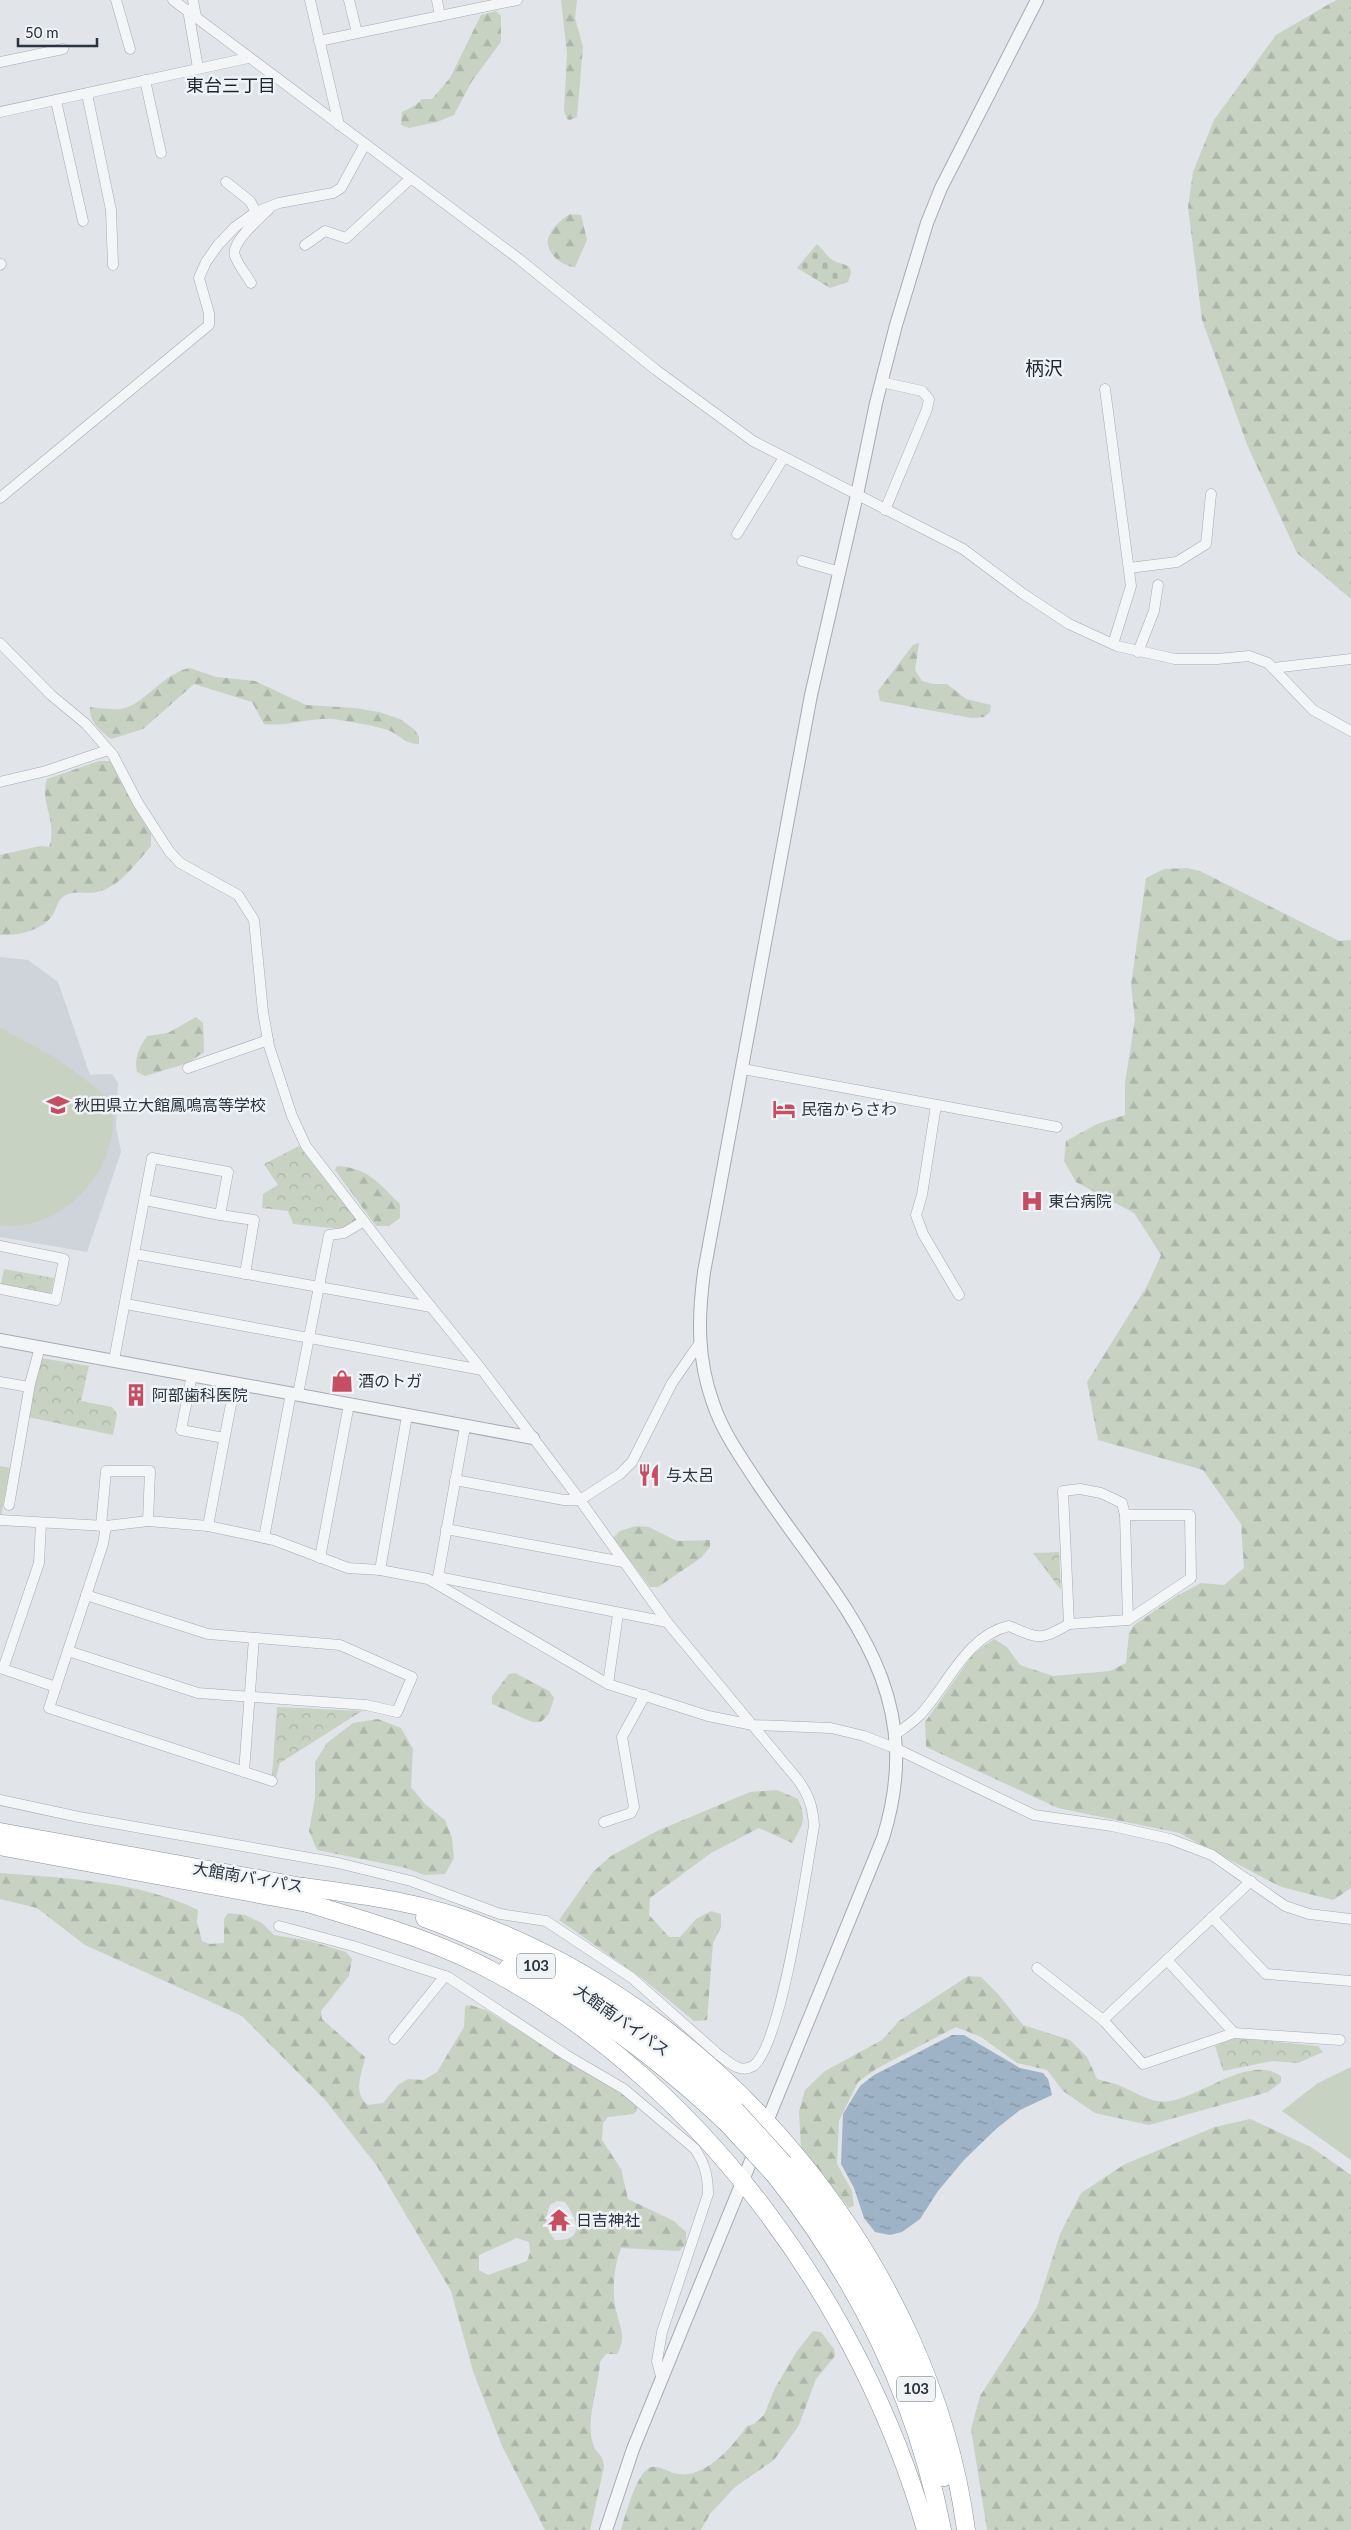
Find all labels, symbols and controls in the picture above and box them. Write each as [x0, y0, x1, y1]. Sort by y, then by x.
scale bar [18, 15, 96, 47]
text: 50 m [25, 23, 59, 41]
district label: 東台三丁目 [186, 74, 276, 96]
district label: 柄沢 [1025, 356, 1063, 379]
school or university icon: 秋田県立大館鳳鳴高等学校 [45, 1092, 71, 1118]
place label: 秋田県立大館鳳鳴高等学校 [74, 1095, 266, 1114]
hotel icon: 民宿からさわ [771, 1096, 797, 1122]
place label: 民宿からさわ [801, 1099, 897, 1118]
hospital icon: 東台病院 [1019, 1188, 1045, 1214]
place label: 東台病院 [1048, 1191, 1112, 1210]
shop icon: 酒のトガ [329, 1368, 355, 1394]
place label: 酒のトガ [358, 1371, 422, 1390]
building icon: 阿部歯科医院 [123, 1382, 149, 1408]
place label: 阿部歯科医院 [152, 1385, 248, 1404]
restaurant icon: 与太呂 [636, 1462, 662, 1488]
place label: 与太呂 [666, 1465, 714, 1484]
street label: 大館南バイパス [191, 1857, 305, 1896]
road number: 103 [517, 1954, 555, 1978]
street label: 大館南バイパス [571, 1980, 673, 2059]
temple icon: 日吉神社 [546, 2207, 572, 2233]
place label: 日吉神社 [576, 2210, 640, 2229]
road number: 103 [897, 2376, 935, 2402]

